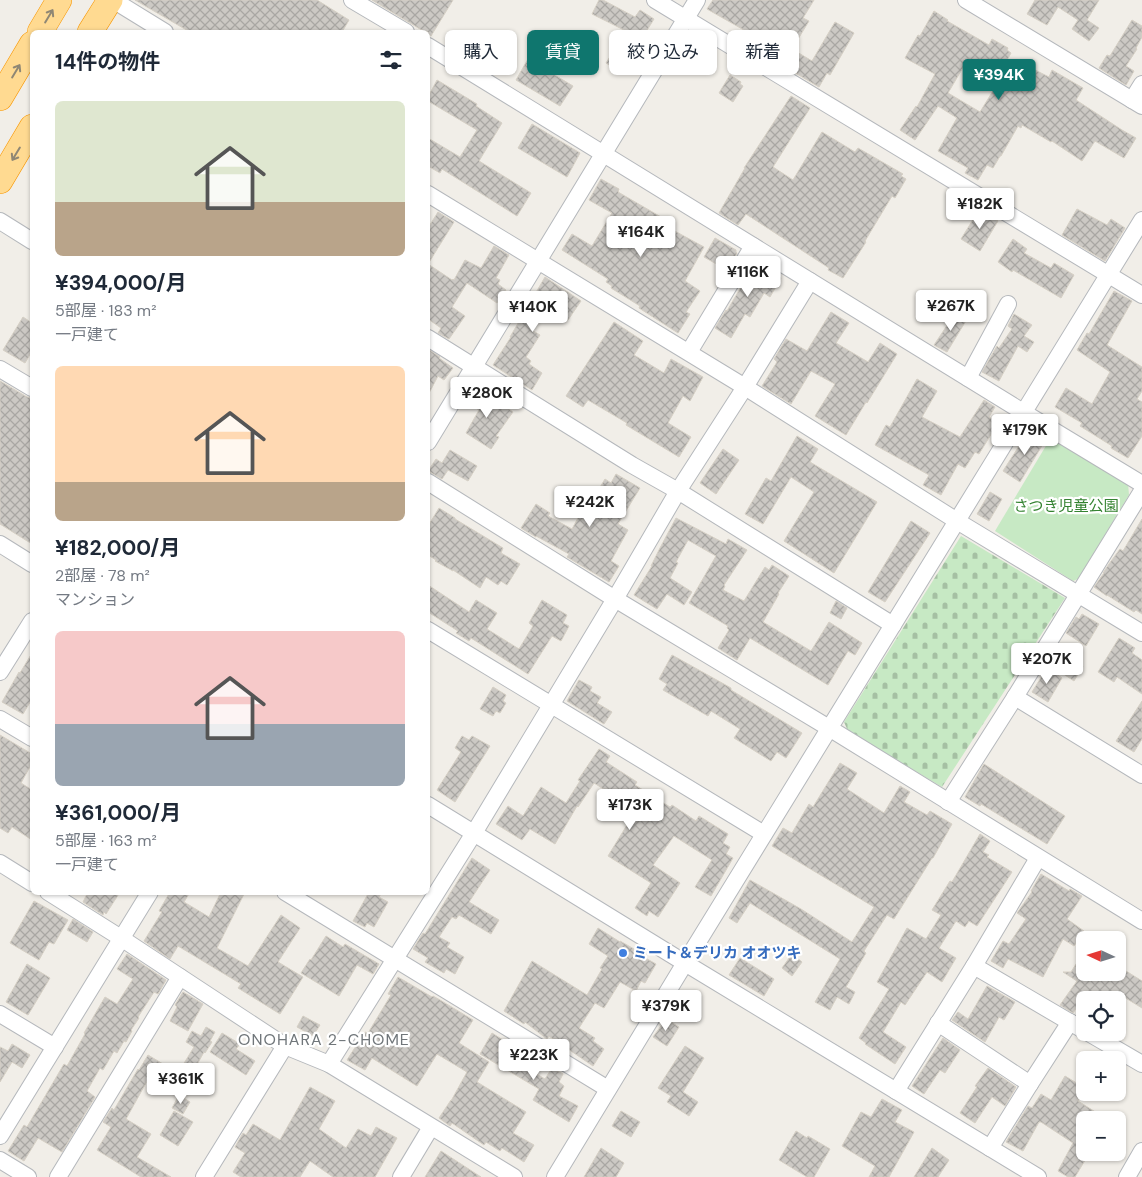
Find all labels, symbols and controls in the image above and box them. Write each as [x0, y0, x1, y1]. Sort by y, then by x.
one-way arrow [45, 10, 55, 24]
chip: 購入 [445, 30, 517, 75]
chip: 賃貸 [527, 30, 599, 75]
chip: 絞り込み [609, 30, 717, 75]
chip: 新着 [727, 30, 799, 75]
icon: filters [377, 46, 405, 74]
text: 14件の物件 [55, 48, 160, 76]
pin: ¥394K [964, 58, 1034, 101]
one-way arrow [11, 64, 22, 78]
text: ¥394K [974, 64, 1024, 85]
icon: home [185, 133, 275, 223]
one-way arrow [11, 147, 21, 161]
pin: ¥182K [945, 188, 1015, 230]
text: ¥182K [957, 193, 1003, 214]
pin: ¥164K [606, 216, 676, 258]
text: ¥164K [617, 221, 665, 242]
pin: ¥116K [713, 256, 783, 298]
text: ¥116K [727, 261, 769, 282]
text: ¥394,000/月 [55, 269, 186, 297]
pin: ¥140K [498, 290, 568, 333]
pin: ¥267K [916, 290, 986, 332]
text: ¥267K [927, 295, 975, 316]
text: ¥140K [509, 296, 557, 317]
text: 5部屋 · 183 m² [55, 300, 156, 321]
text: 一戸建て [55, 324, 119, 345]
pin: ¥280K [452, 376, 522, 419]
text: ¥280K [461, 382, 513, 403]
icon: home [185, 398, 275, 488]
pin: ¥179K [990, 414, 1060, 456]
text: ¥179K [1002, 419, 1048, 440]
pin: ¥242K [555, 486, 625, 528]
text: ¥242K [565, 491, 615, 512]
park label: さつき児童公園 [1013, 496, 1119, 516]
text: ¥182,000/月 [55, 534, 180, 562]
text: 2部屋 · 78 m² [55, 565, 150, 586]
text: マンション [55, 589, 135, 610]
pin: ¥207K [1012, 642, 1082, 685]
text: ¥207K [1022, 648, 1072, 669]
icon: home [185, 663, 275, 753]
pin: ¥173K [595, 788, 665, 831]
text: ¥173K [608, 794, 652, 815]
text: ¥361,000/月 [55, 799, 181, 827]
text: 5部屋 · 163 m² [55, 830, 157, 851]
text: 一戸建て [55, 854, 119, 875]
north arrow [1076, 931, 1126, 981]
map controls [1076, 931, 1126, 1161]
place label: ミート＆デリカ オオツキ [633, 943, 802, 963]
marker: ミート＆デリカ オオツキ [617, 947, 629, 959]
pin: ¥379K [631, 990, 701, 1032]
button: locate [1076, 991, 1126, 1041]
text: ¥379K [642, 995, 690, 1016]
district label: ONOHARA 2-CHOME [238, 1029, 410, 1050]
pin: ¥223K [499, 1038, 569, 1081]
text: ¥223K [510, 1044, 558, 1065]
button: + [1076, 1051, 1126, 1101]
pin: ¥361K [146, 1062, 216, 1105]
text: ¥361K [158, 1068, 204, 1089]
button: − [1076, 1111, 1126, 1161]

